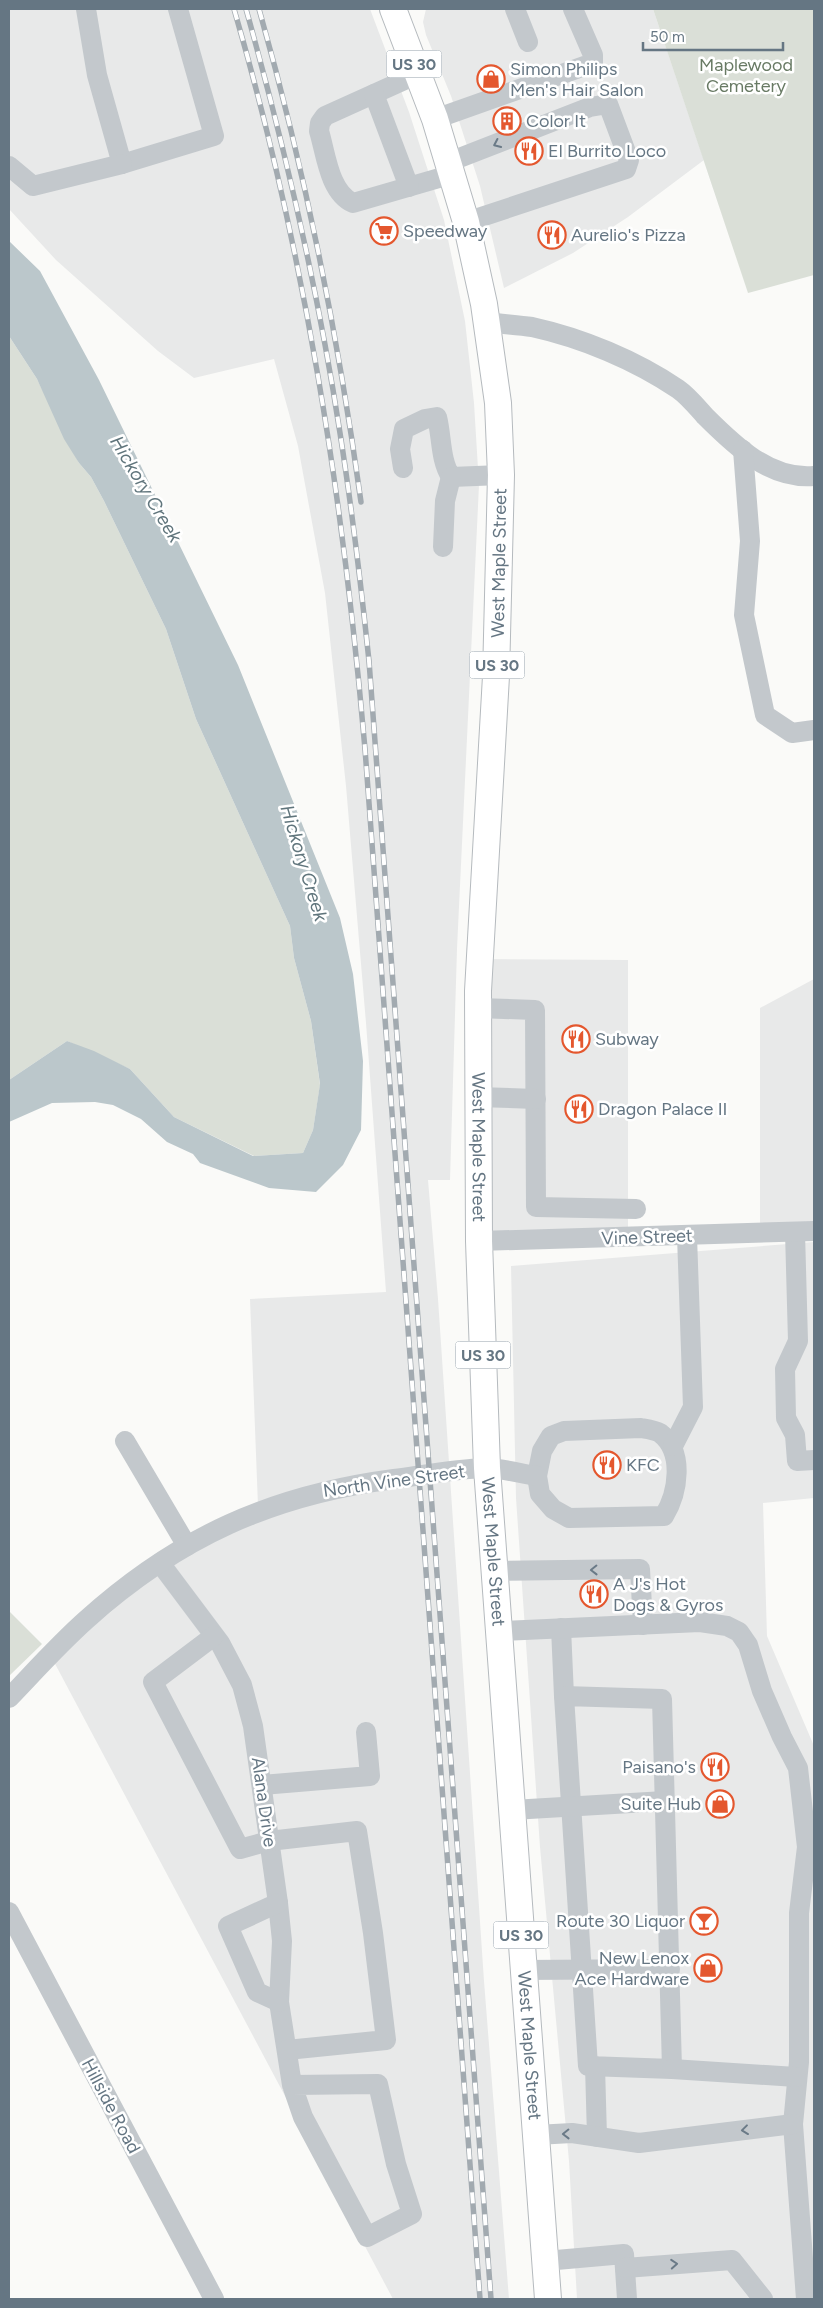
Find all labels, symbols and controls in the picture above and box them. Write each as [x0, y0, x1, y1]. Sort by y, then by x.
scale bar [643, 20, 783, 52]
text: 50 m [650, 28, 685, 46]
road number: US 30 [386, 51, 442, 78]
park label: Maplewood Cemetery [699, 54, 793, 97]
place label: Simon Philips Men's Hair Salon [510, 58, 644, 101]
shop icon: Simon Philips Men's Hair Salon [476, 64, 506, 94]
building icon: Color It [492, 106, 522, 136]
place label: Color It [526, 110, 586, 132]
restaurant icon: El Burrito Loco [514, 136, 544, 166]
one-way arrow [493, 137, 502, 148]
place label: El Burrito Loco [548, 140, 666, 162]
supermarket icon: Speedway [369, 216, 399, 246]
place label: Speedway [403, 220, 488, 242]
restaurant icon: Aurelio's Pizza [537, 220, 567, 250]
place label: Aurelio's Pizza [571, 224, 686, 246]
water label: Hickory Creek [105, 431, 187, 547]
street label: West Maple Street [487, 488, 511, 638]
road number: US 30 [470, 652, 524, 678]
water label: Hickory Creek [275, 802, 333, 925]
restaurant icon: Subway [561, 1024, 591, 1054]
place label: Subway [595, 1028, 659, 1050]
street label: West Maple Street [467, 1072, 490, 1222]
restaurant icon: Dragon Palace II [564, 1094, 594, 1124]
place label: Dragon Palace II [598, 1098, 727, 1120]
street label: Vine Street [601, 1224, 693, 1250]
road number: US 30 [456, 1342, 510, 1368]
restaurant icon: KFC [592, 1450, 622, 1480]
place label: KFC [626, 1454, 660, 1476]
street label: North Vine Street [322, 1460, 467, 1502]
street label: West Maple Street [477, 1476, 510, 1627]
one-way arrow [590, 1565, 598, 1575]
place label: A J's Hot Dogs & Gyros [613, 1573, 723, 1616]
restaurant icon: A J's Hot Dogs & Gyros [579, 1579, 609, 1609]
restaurant icon: Paisano's [700, 1752, 730, 1782]
street label: Alana Drive [247, 1756, 281, 1849]
place label: Paisano's [622, 1756, 696, 1778]
shop icon: Suite Hub [705, 1789, 735, 1819]
place label: Suite Hub [621, 1793, 701, 1815]
bar icon: Route 30 Liquor [689, 1906, 719, 1936]
place label: Route 30 Liquor [556, 1910, 685, 1932]
road number: US 30 [494, 1922, 548, 1948]
place label: New Lenox Ace Hardware [575, 1947, 689, 1990]
shop icon: New Lenox Ace Hardware [693, 1953, 723, 1983]
street label: West Maple Street [513, 1970, 546, 2121]
street label: Hillside Road [77, 2055, 145, 2157]
one-way arrow [740, 2124, 748, 2135]
one-way arrow [562, 2129, 570, 2139]
one-way arrow [670, 2259, 678, 2270]

